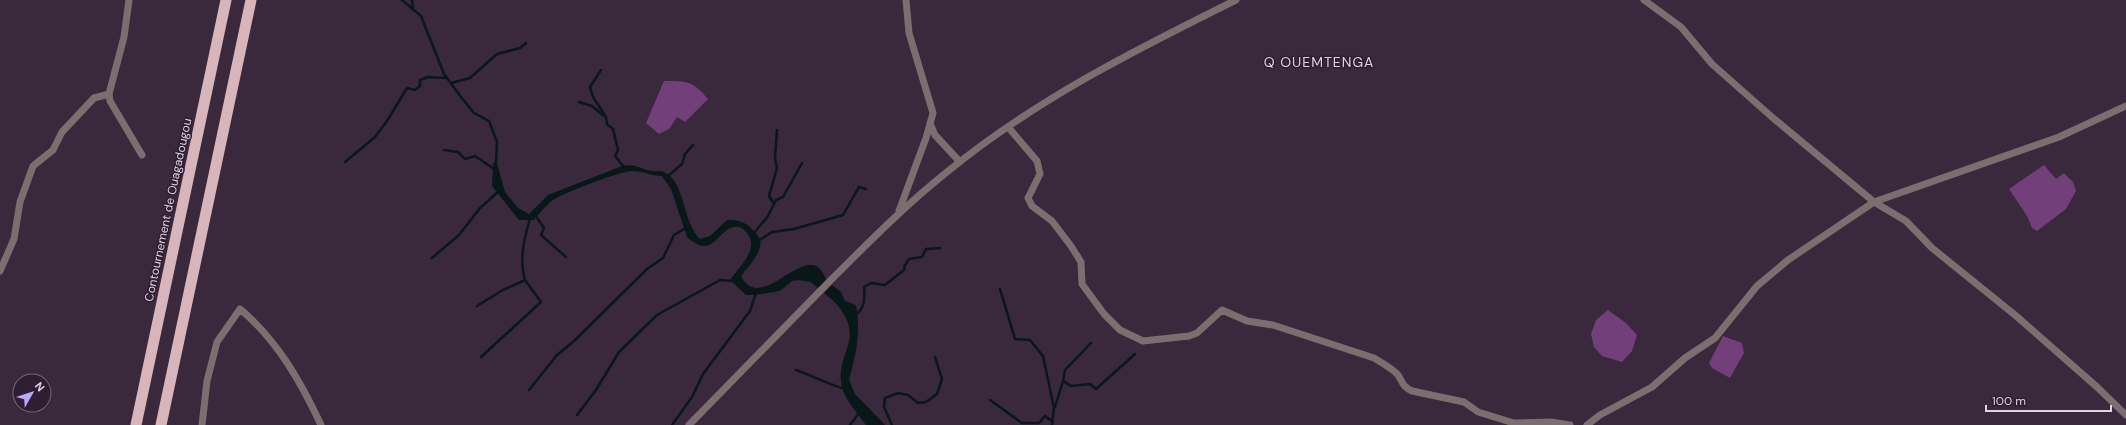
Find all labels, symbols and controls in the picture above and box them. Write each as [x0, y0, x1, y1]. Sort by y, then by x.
district label: Q OUEMTENGA [1264, 53, 1374, 71]
street label: Contournement de Ouagadougou [141, 117, 195, 303]
north arrow [12, 373, 52, 413]
text: N [32, 379, 48, 394]
scale bar [1986, 387, 2111, 413]
text: 100 m [1992, 393, 2026, 409]

